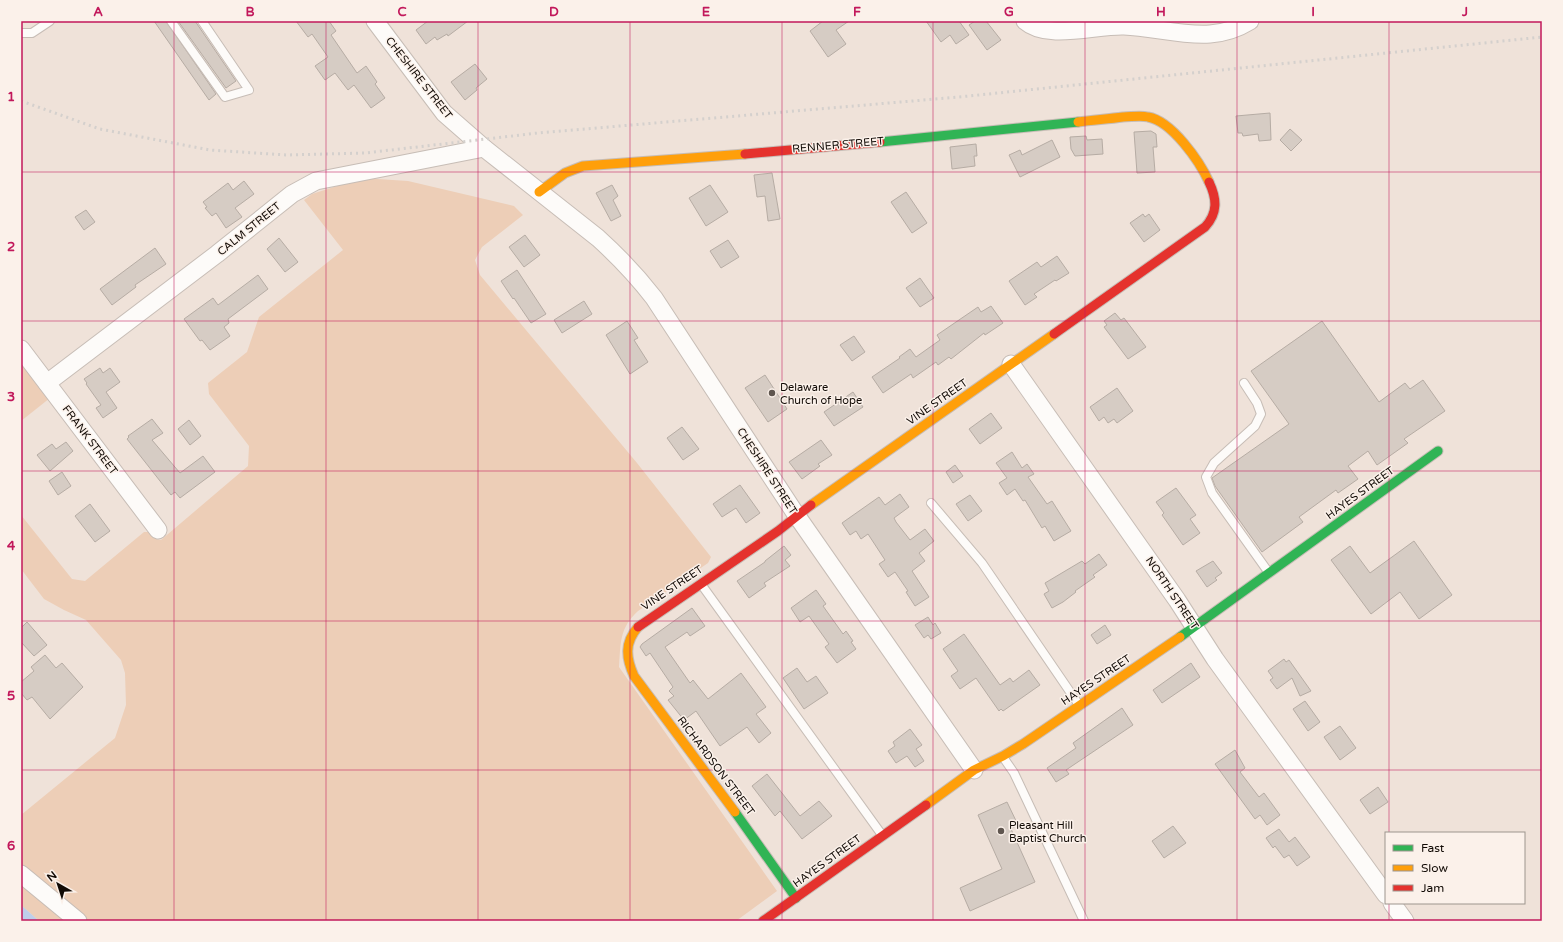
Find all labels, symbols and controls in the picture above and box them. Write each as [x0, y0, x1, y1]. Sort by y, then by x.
text: A [93, 4, 103, 20]
text: B [245, 4, 255, 20]
text: C [397, 4, 407, 20]
text: D [549, 4, 559, 20]
text: E [702, 4, 710, 20]
text: F [853, 4, 861, 20]
text: G [1004, 4, 1014, 20]
text: H [1156, 4, 1166, 20]
text: I [1311, 4, 1315, 20]
text: J [1461, 4, 1468, 20]
street label: CHESHIRE STREET [383, 34, 455, 122]
text: 1 [7, 89, 15, 105]
street label: RENNER STREET [792, 134, 885, 155]
street label: CALM STREET [215, 199, 283, 258]
text: 2 [7, 239, 15, 255]
street label: VINE STREET [904, 376, 970, 428]
place label: Delaware Church of Hope [780, 381, 862, 407]
marker: Delaware Church of Hope [767, 388, 777, 398]
text: 3 [7, 389, 15, 405]
street label: FRANK STREET [60, 403, 120, 477]
street label: CHESHIRE STREET [734, 425, 800, 517]
street label: HAYES STREET [1323, 464, 1397, 522]
text: 4 [7, 538, 16, 554]
street label: NORTH STREET [1143, 554, 1201, 632]
street label: VINE STREET [639, 563, 705, 613]
street label: HAYES STREET [1059, 652, 1134, 708]
text: 5 [7, 688, 15, 704]
street label: RICHARDSON STREET [675, 714, 758, 818]
place label: Pleasant Hill Baptist Church [1009, 819, 1087, 845]
marker: Pleasant Hill Baptist Church [996, 826, 1006, 836]
street label: HAYES STREET [790, 832, 864, 890]
legend [1385, 832, 1525, 904]
text: 6 [7, 838, 15, 854]
text: Fast [1421, 841, 1445, 855]
text: Slow [1421, 861, 1448, 875]
north arrow [38, 864, 78, 904]
text: N [44, 869, 60, 884]
text: Jam [1421, 881, 1444, 895]

